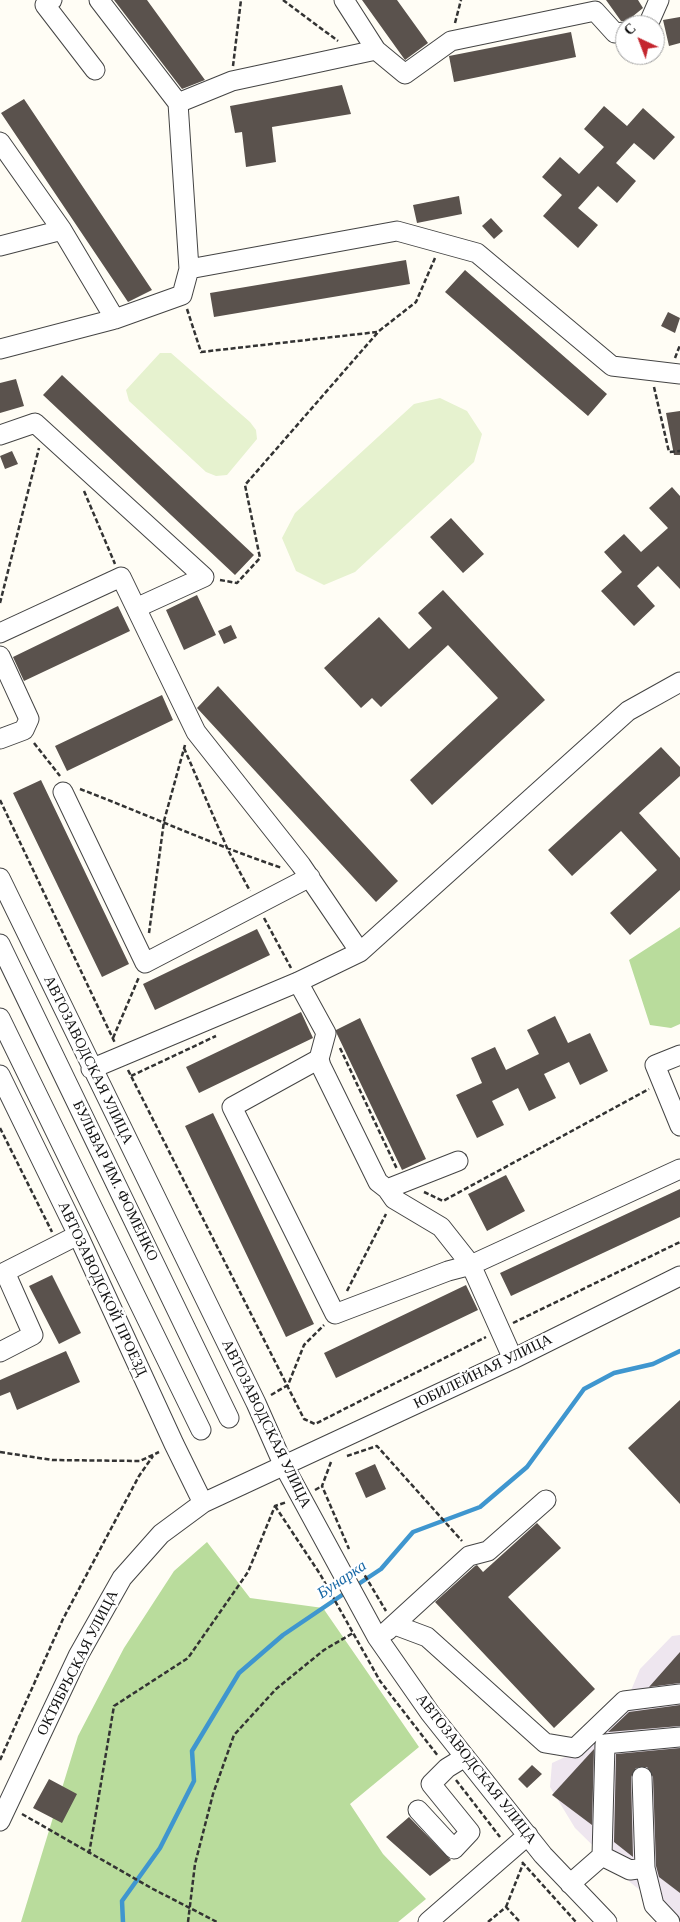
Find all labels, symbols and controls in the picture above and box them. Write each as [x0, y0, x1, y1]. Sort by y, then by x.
north arrow [615, 15, 665, 65]
text: С [621, 20, 639, 38]
street label: АВТОЗАВОДСКАЯ УЛИЦА [39, 973, 137, 1147]
street label: БУЛЬВАР ИМ. ФОМЕНКО [68, 1098, 162, 1264]
street label: АВТОЗАВОДСКОЙ ПРОЕЗД [54, 1199, 150, 1379]
street label: ЮБИЛЕЙНАЯ УЛИЦА [411, 1331, 555, 1413]
street label: АВТОЗАВОДСКАЯ УЛИЦА [217, 1337, 315, 1511]
water label: Бунарка [314, 1557, 370, 1603]
street label: ОКТЯБРЬСКАЯ УЛИЦА [33, 1587, 123, 1739]
street label: АВТОЗАВОДСКАЯ УЛИЦА [412, 1690, 540, 1848]

